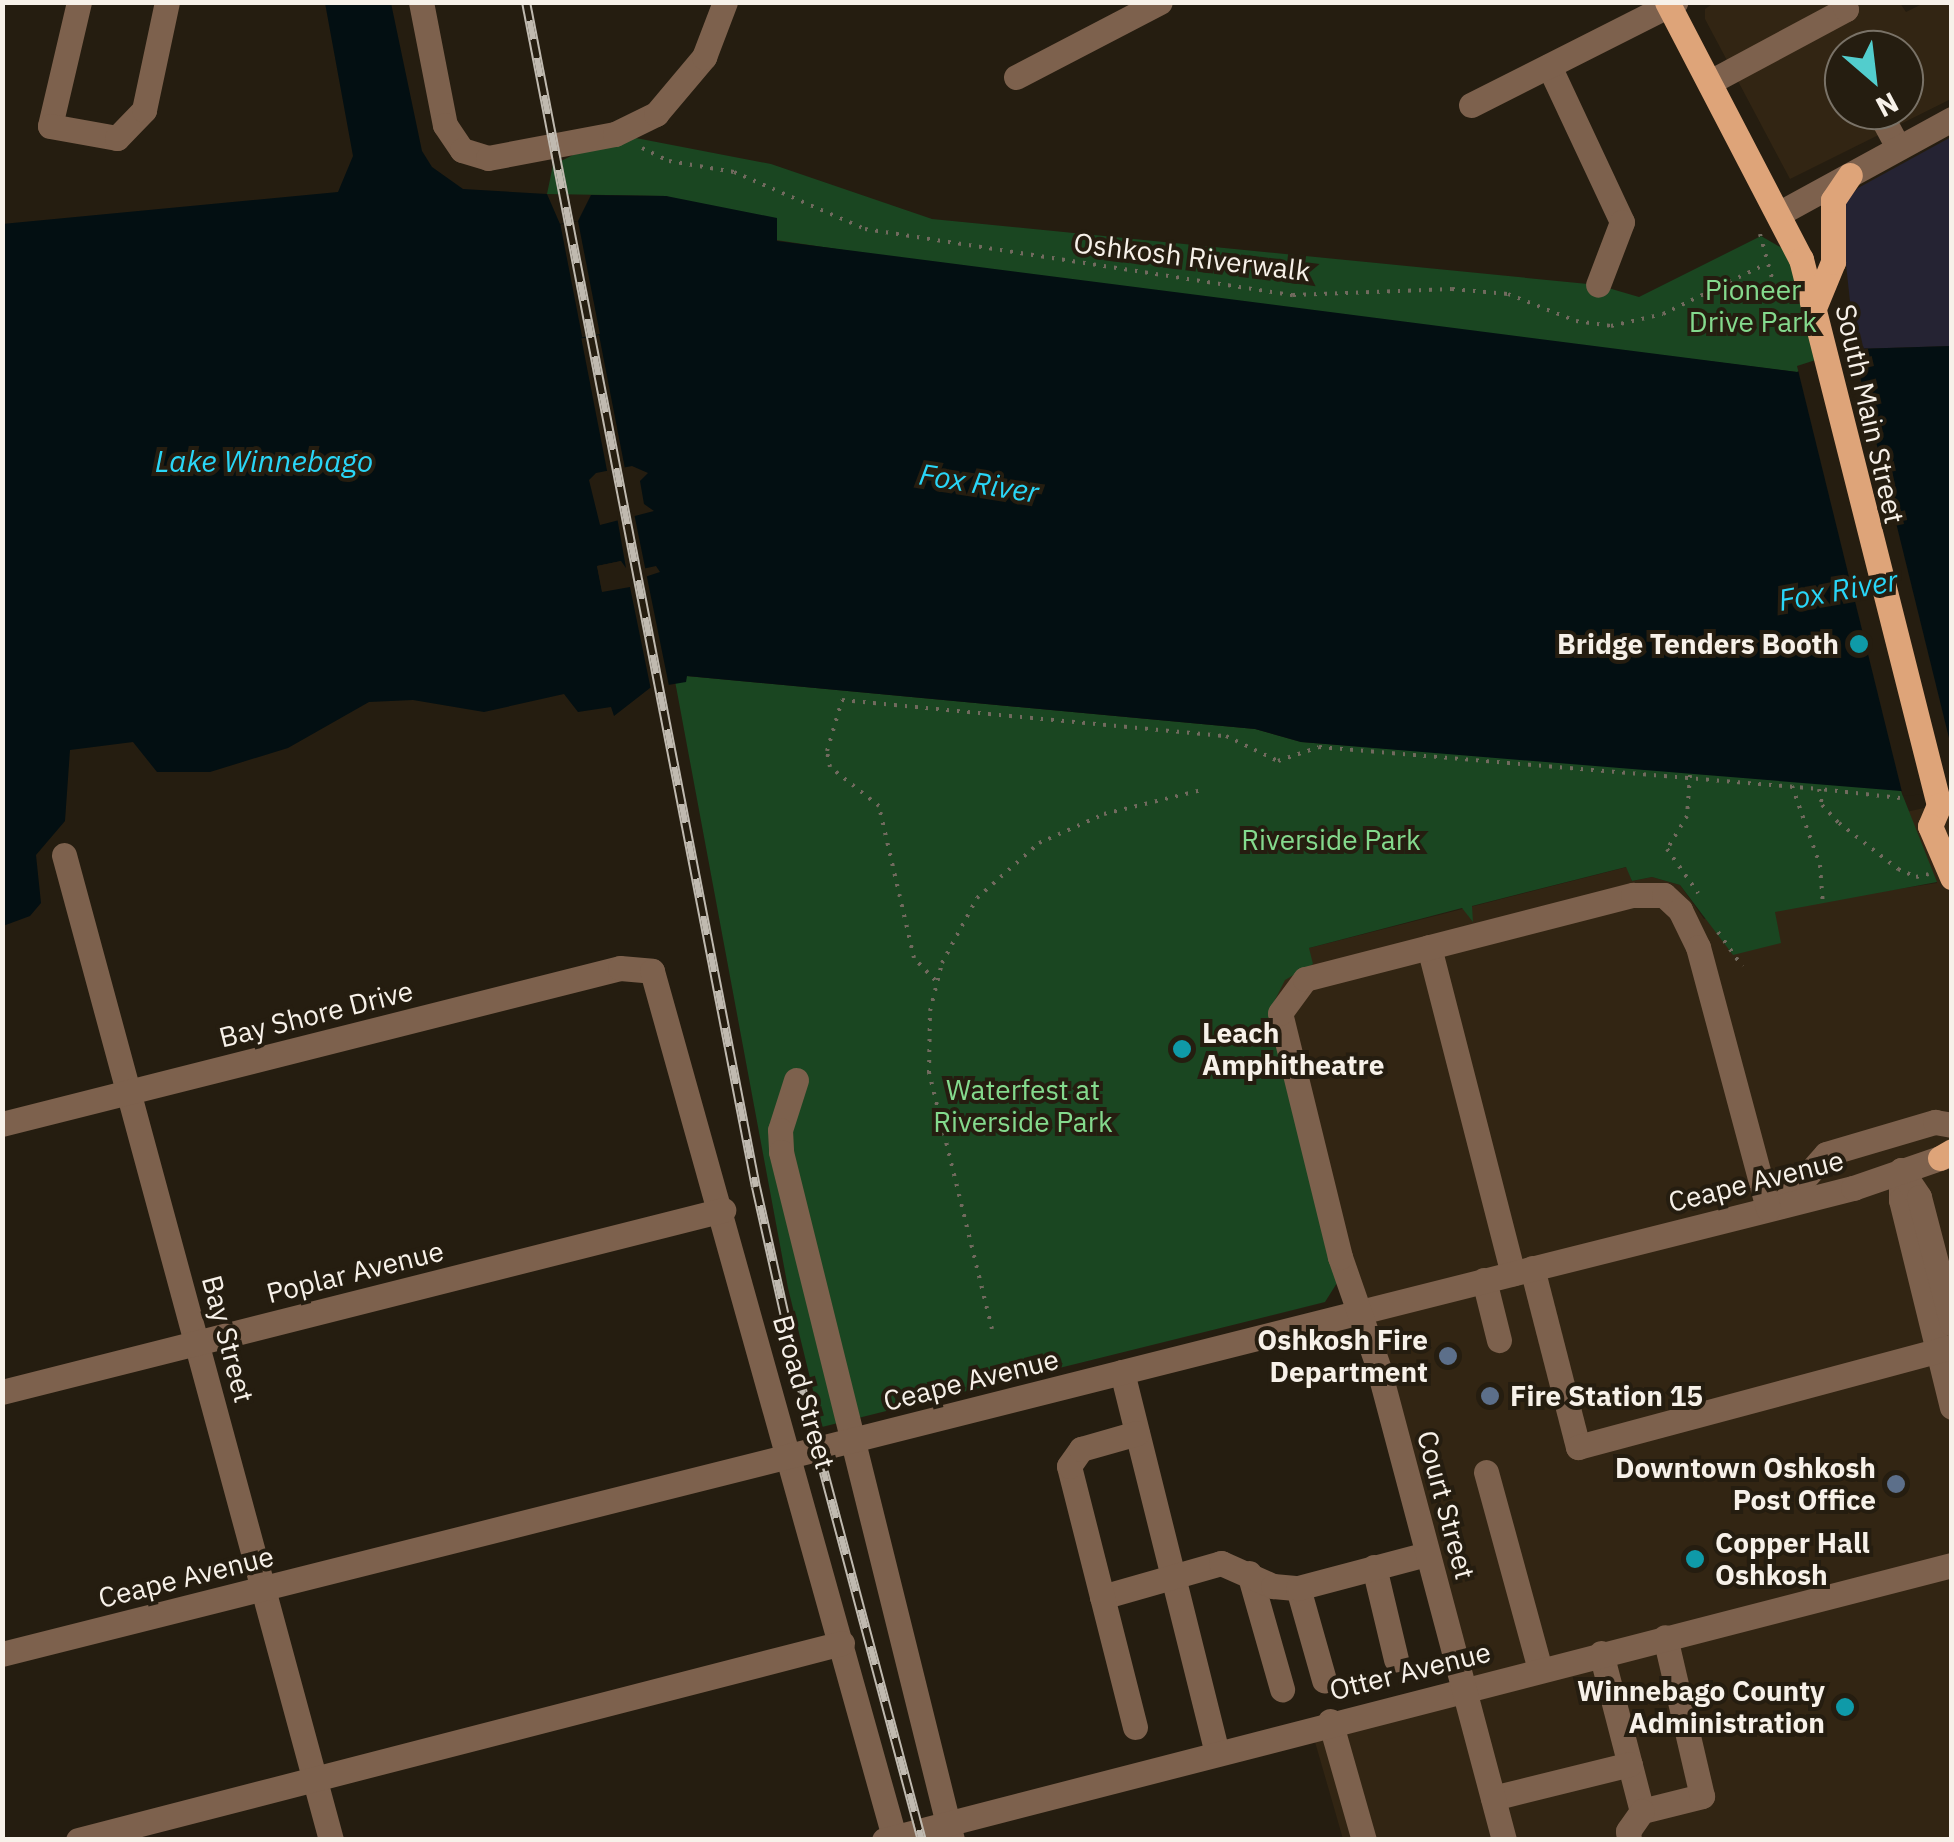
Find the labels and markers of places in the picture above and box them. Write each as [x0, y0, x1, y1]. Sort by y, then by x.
place label: Bridge Tenders Booth [1557, 627, 1839, 661]
marker: Bridge Tenders Booth [1848, 633, 1870, 655]
place label: Leach Amphitheatre [1202, 1016, 1384, 1082]
marker: Leach Amphitheatre [1171, 1038, 1193, 1060]
place label: Oshkosh Fire Department [1257, 1323, 1428, 1389]
marker: Oshkosh Fire Department [1437, 1345, 1459, 1367]
place label: Fire Station 15 [1510, 1379, 1703, 1413]
marker: Fire Station 15 [1479, 1385, 1501, 1407]
place label: Downtown Oshkosh Post Office [1615, 1451, 1876, 1517]
marker: Downtown Oshkosh Post Office [1885, 1473, 1907, 1495]
place label: Copper Hall Oshkosh [1715, 1526, 1870, 1592]
marker: Copper Hall Oshkosh [1684, 1548, 1706, 1570]
place label: Winnebago County Administration [1577, 1674, 1825, 1740]
marker: Winnebago County Administration [1834, 1696, 1856, 1718]

